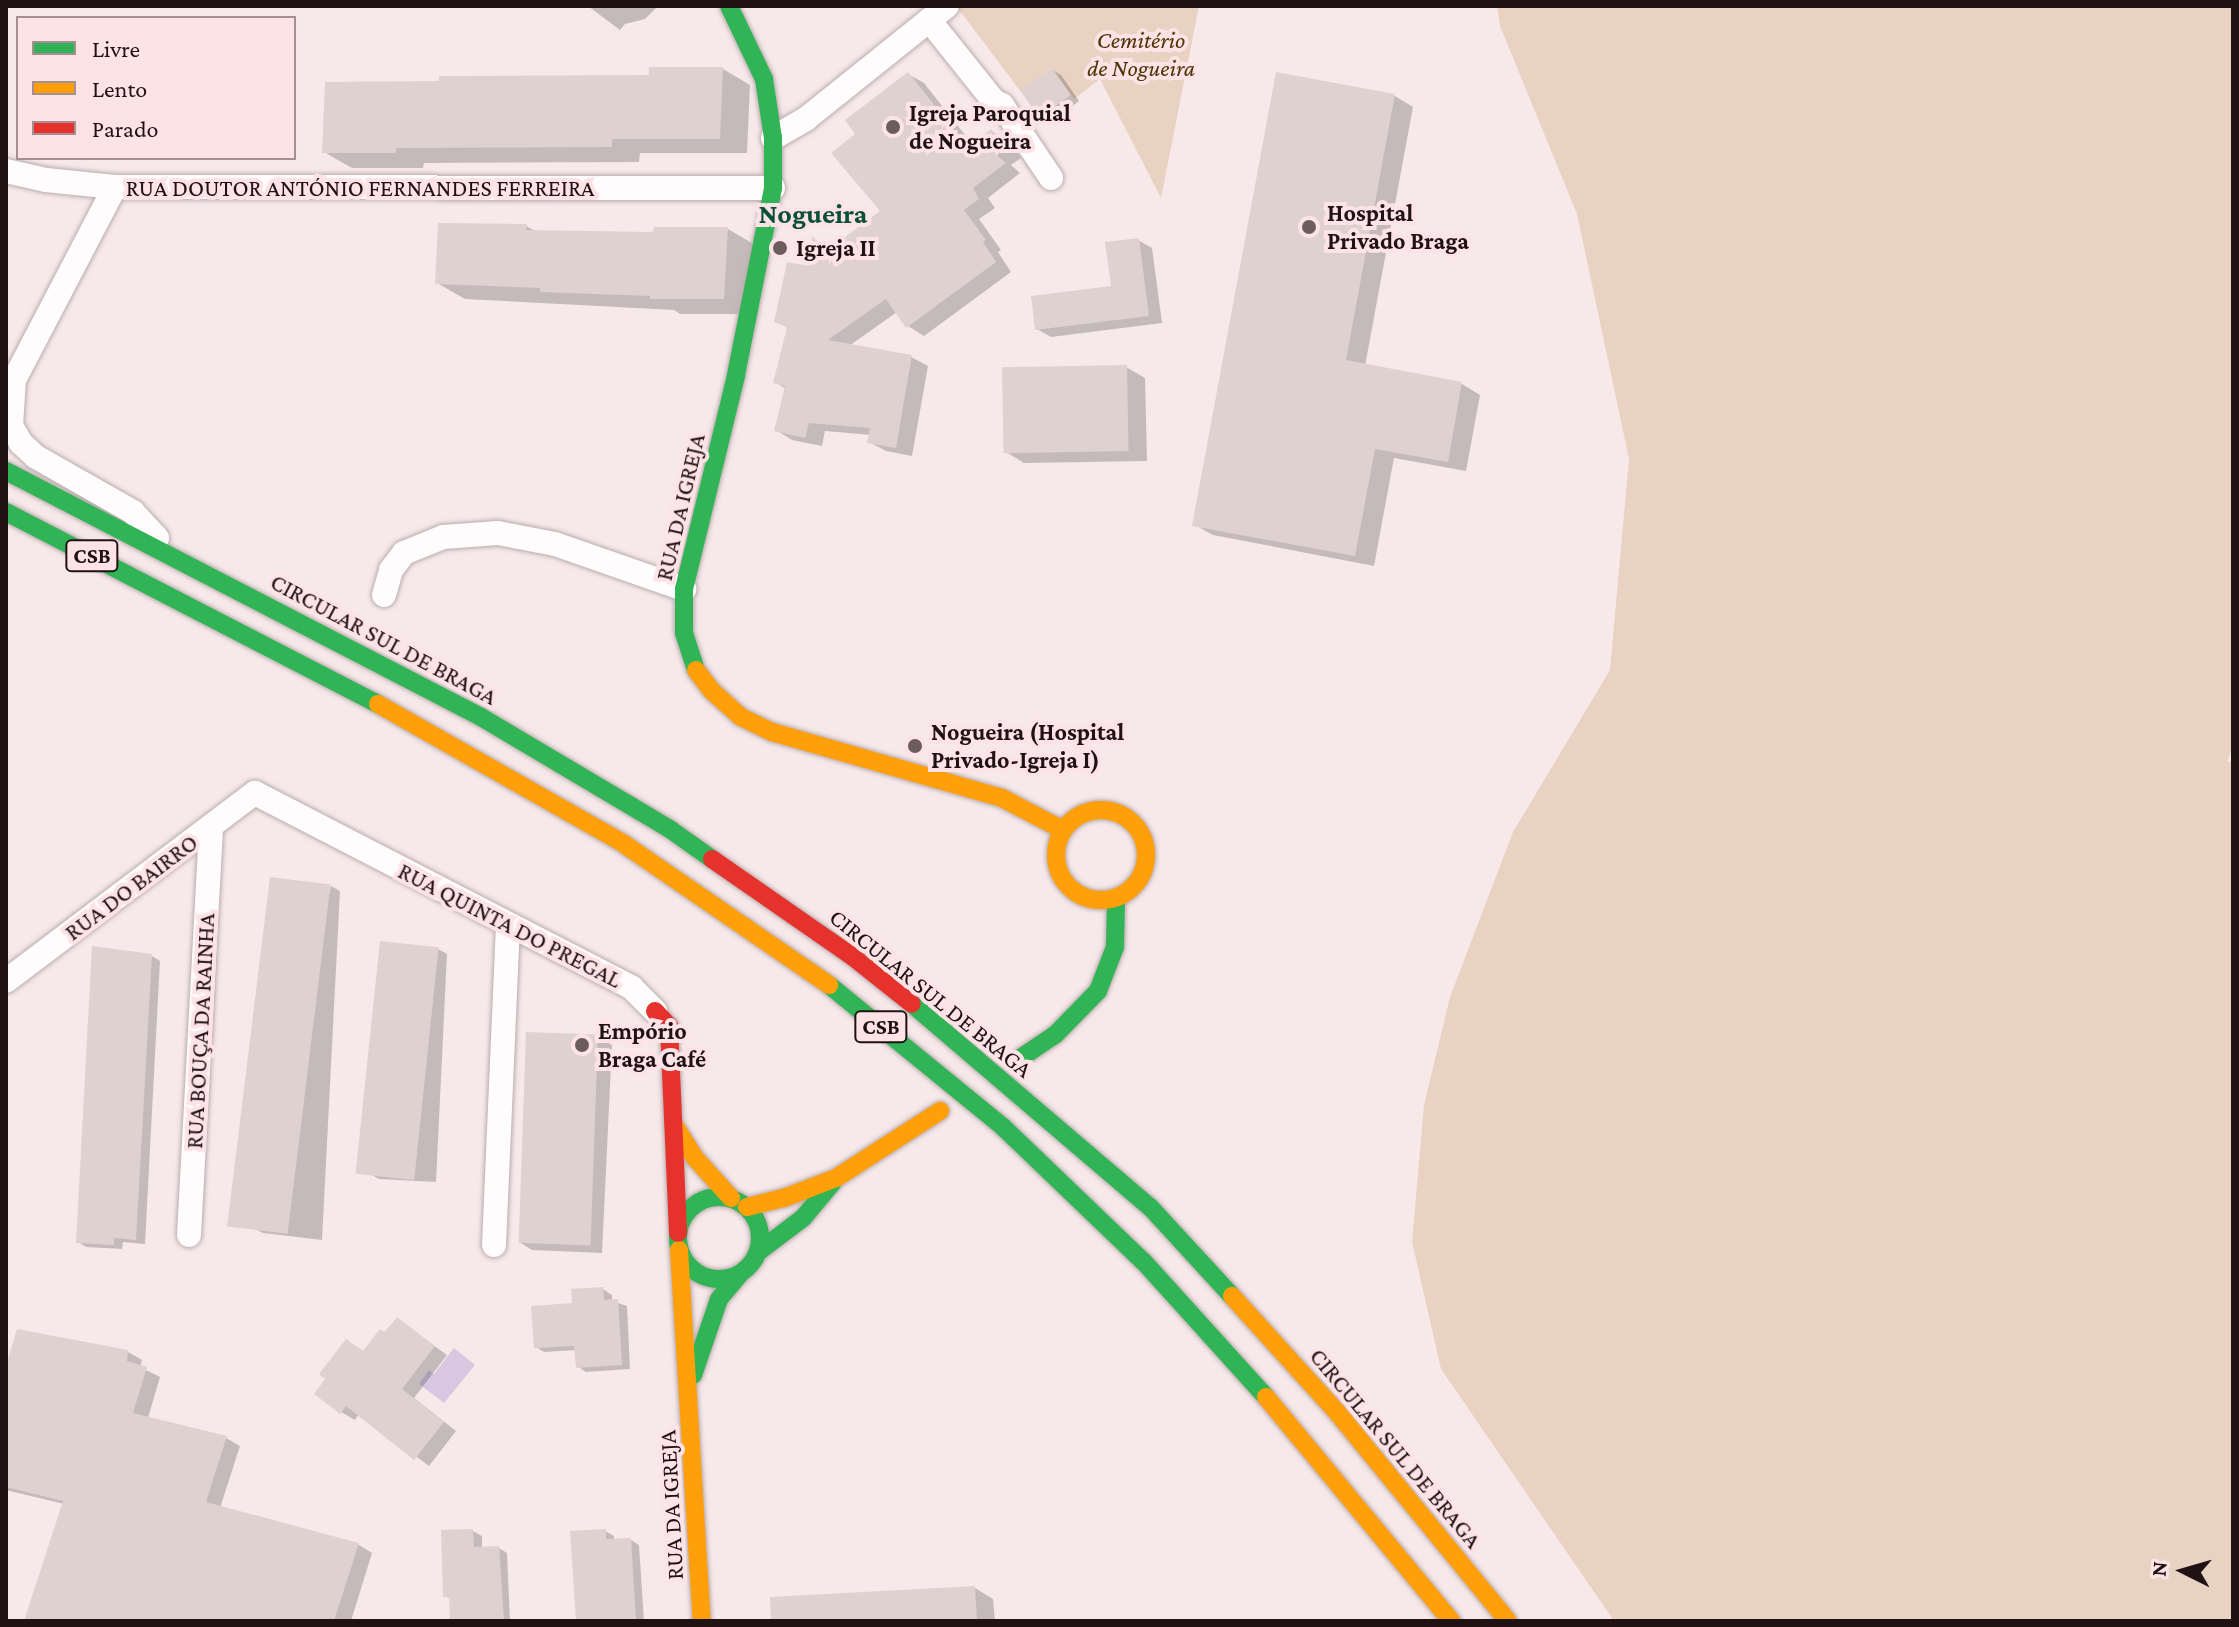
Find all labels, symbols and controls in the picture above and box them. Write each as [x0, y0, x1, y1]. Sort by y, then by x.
legend [16, 16, 296, 160]
park label: Cemitério de Nogueira [1087, 26, 1195, 82]
text: Livre [92, 35, 140, 62]
text: Lento [92, 75, 147, 102]
place label: Igreja Paroquial de Nogueira [909, 99, 1071, 155]
text: Parado [92, 115, 159, 142]
marker: Igreja Paroquial de Nogueira [884, 118, 902, 136]
street label: RUA DOUTOR ANTÓNIO FERNANDES FERREIRA [126, 174, 594, 202]
district label: Nogueira [759, 197, 867, 231]
place label: Hospital Privado Braga [1327, 199, 1469, 255]
marker: Hospital Privado Braga [1298, 216, 1320, 238]
place label: Igreja II [796, 234, 876, 262]
marker: Igreja II [771, 239, 789, 257]
street label: RUA DA IGREJA [649, 431, 711, 583]
road number: CSB [64, 538, 120, 574]
street label: CIRCULAR SUL DE BRAGA [266, 567, 502, 711]
place label: Nogueira (Hospital Privado-Igreja I) [931, 718, 1124, 774]
marker: Nogueira (Hospital Privado-Igreja I) [906, 737, 924, 755]
street label: RUA DO BAIRRO [59, 828, 203, 946]
street label: RUA QUINTA DO PREGAL [393, 856, 627, 994]
street label: CIRCULAR SUL DE BRAGA [824, 902, 1038, 1084]
street label: RUA BOUÇA DA RAINHA [179, 912, 221, 1150]
road number: CSB [853, 1009, 909, 1045]
place label: Empório Braga Café [598, 1017, 706, 1073]
marker: Empório Braga Café [573, 1036, 591, 1054]
street label: CIRCULAR SUL DE BRAGA [1304, 1342, 1488, 1554]
street label: RUA DA IGREJA [653, 1429, 689, 1581]
north arrow [2143, 1531, 2223, 1611]
text: N [2145, 1560, 2172, 1577]

